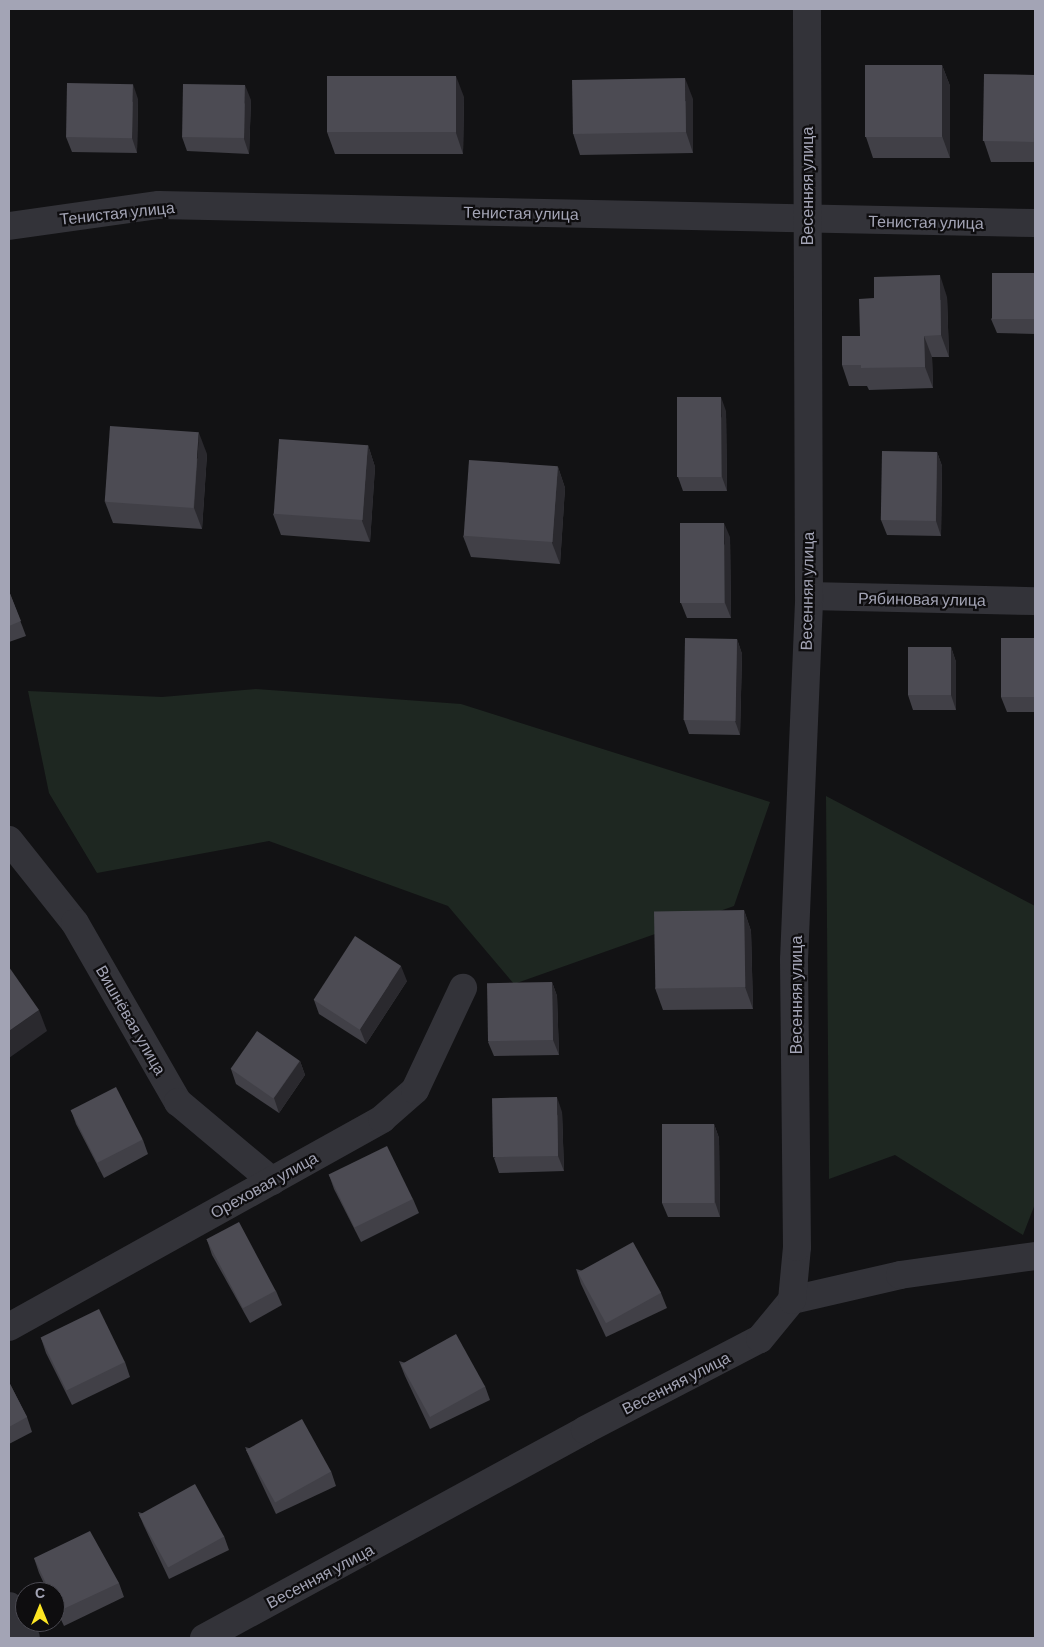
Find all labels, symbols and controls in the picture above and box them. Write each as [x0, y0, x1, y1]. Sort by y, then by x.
street label: Весенняя улица [797, 127, 817, 245]
street label: Тенистая улица [59, 197, 175, 229]
street label: Тенистая улица [463, 202, 579, 224]
street label: Тенистая улица [868, 211, 984, 233]
street label: Весенняя улица [796, 532, 818, 650]
street label: Рябиновая улица [858, 588, 986, 610]
street label: Весенняя улица [786, 936, 806, 1054]
street label: Вишнёвая улица [92, 962, 170, 1078]
street label: Ореховая улица [207, 1148, 321, 1222]
street label: Весенняя улица [619, 1348, 733, 1418]
street label: Весенняя улица [263, 1540, 377, 1612]
north arrow [15, 1582, 65, 1632]
text: С [35, 1584, 45, 1601]

